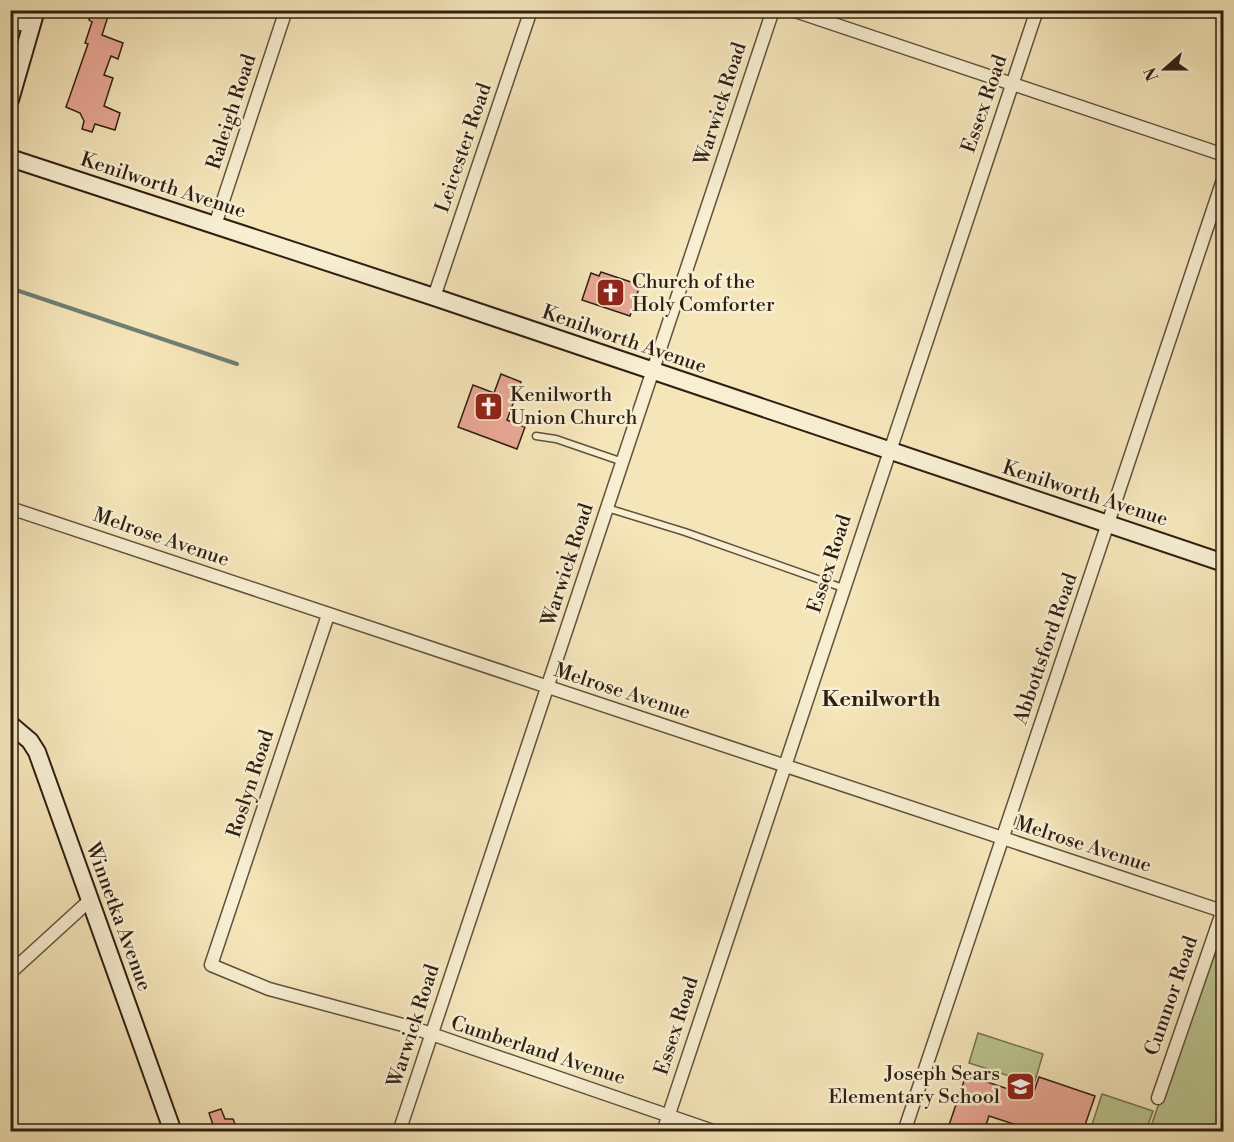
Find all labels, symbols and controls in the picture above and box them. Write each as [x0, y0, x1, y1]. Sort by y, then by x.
street label: Warwick Road [689, 39, 753, 170]
north arrow [1135, 39, 1195, 99]
street label: Raleigh Road [202, 51, 263, 173]
street label: Essex Road [957, 51, 1014, 156]
text: N [1140, 64, 1164, 84]
street label: Leicester Road [430, 79, 498, 216]
street label: Kenilworth Avenue [77, 147, 249, 225]
place label: Church of the Holy Comforter [632, 270, 775, 318]
church icon: Church of the Holy Comforter [595, 277, 627, 309]
street label: Kenilworth Avenue [538, 300, 710, 380]
place label: Kenilworth Union Church [510, 383, 637, 431]
church icon: Kenilworth Union Church [473, 391, 505, 423]
street label: Kenilworth Avenue [999, 455, 1171, 533]
street label: Warwick Road [536, 500, 600, 631]
street label: Melrose Avenue [90, 503, 232, 573]
street label: Essex Road [802, 511, 858, 616]
street label: Abbottsford Road [1008, 569, 1084, 729]
street label: Melrose Avenue [550, 658, 694, 726]
district label: Kenilworth [822, 686, 941, 713]
street label: Roslyn Road [222, 726, 280, 841]
street label: Melrose Avenue [1011, 811, 1155, 879]
street label: Winnetka Avenue [79, 838, 156, 995]
street label: Cumnor Road [1140, 932, 1204, 1059]
street label: Warwick Road [382, 961, 446, 1092]
street label: Essex Road [649, 973, 705, 1078]
street label: Cumberland Avenue [448, 1011, 628, 1091]
place label: Joseph Sears Elementary School [828, 1062, 1000, 1110]
school or university icon: Joseph Sears Elementary School [1005, 1070, 1037, 1102]

